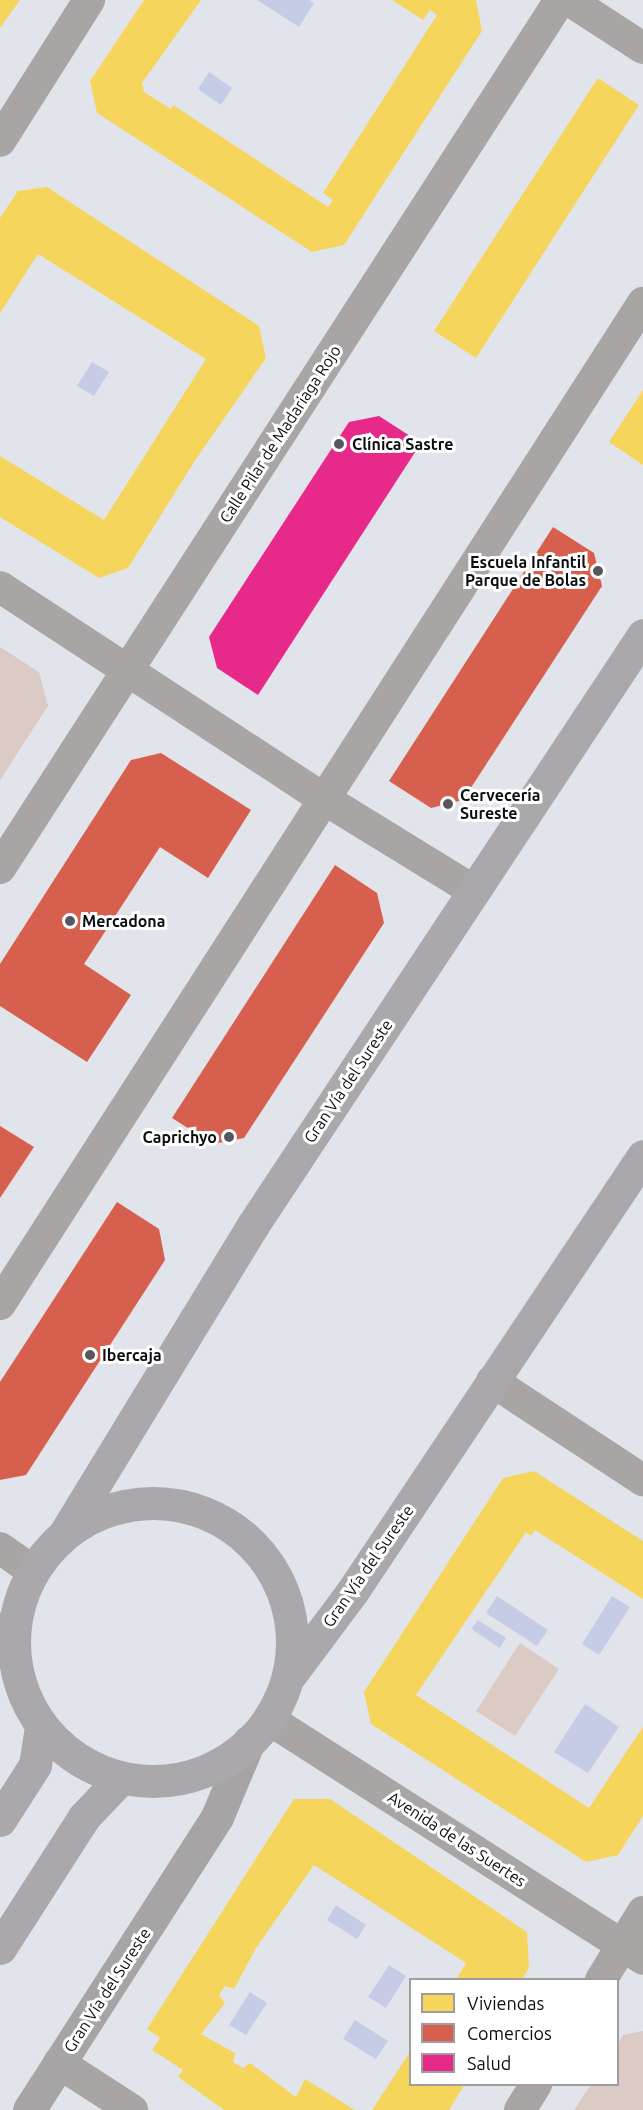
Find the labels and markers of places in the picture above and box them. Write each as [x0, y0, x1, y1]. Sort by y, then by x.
place label: Clínica Sastre [352, 434, 453, 454]
marker: Clínica Sastre [330, 435, 348, 453]
place label: Escuela Infantil Parque de Bolas [465, 552, 586, 590]
marker: Escuela Infantil Parque de Bolas [591, 564, 605, 578]
place label: Cervecería Sureste [460, 785, 540, 823]
marker: Cervecería Sureste [441, 797, 455, 811]
place label: Mercadona [82, 911, 165, 931]
marker: Mercadona [63, 914, 77, 928]
place label: Caprichyo [142, 1127, 217, 1147]
marker: Caprichyo [222, 1130, 236, 1144]
place label: Ibercaja [102, 1345, 162, 1365]
marker: Ibercaja [83, 1348, 97, 1362]

